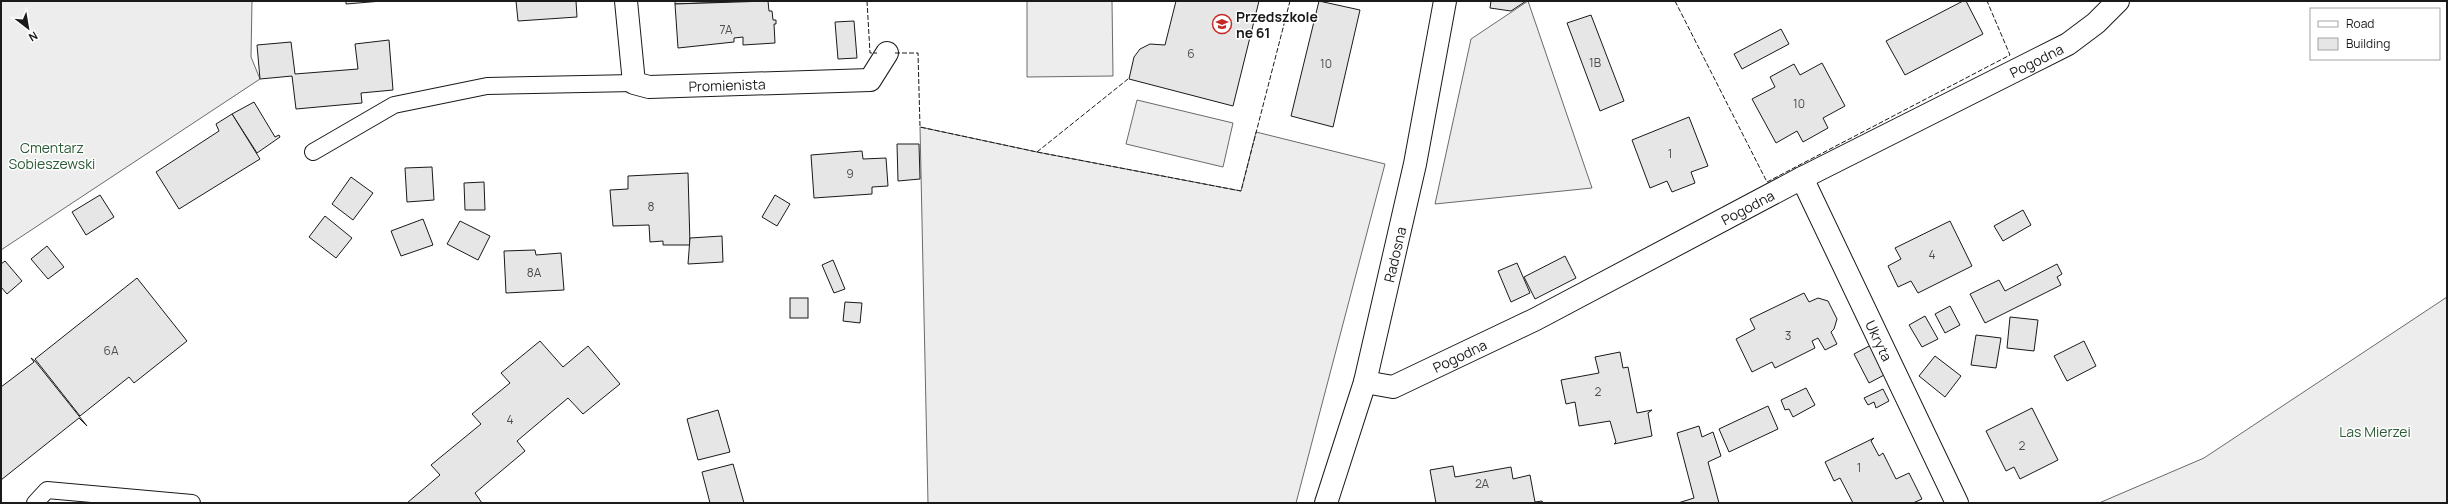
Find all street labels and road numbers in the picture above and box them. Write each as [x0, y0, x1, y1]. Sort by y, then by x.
street label: Pogodna [2006, 39, 2066, 82]
street label: Promienista [688, 74, 766, 95]
street label: Pogodna [1717, 185, 1777, 229]
street label: Radosna [1379, 225, 1410, 284]
street label: Ukryta [1862, 317, 1897, 364]
street label: Pogodna [1429, 334, 1490, 376]

